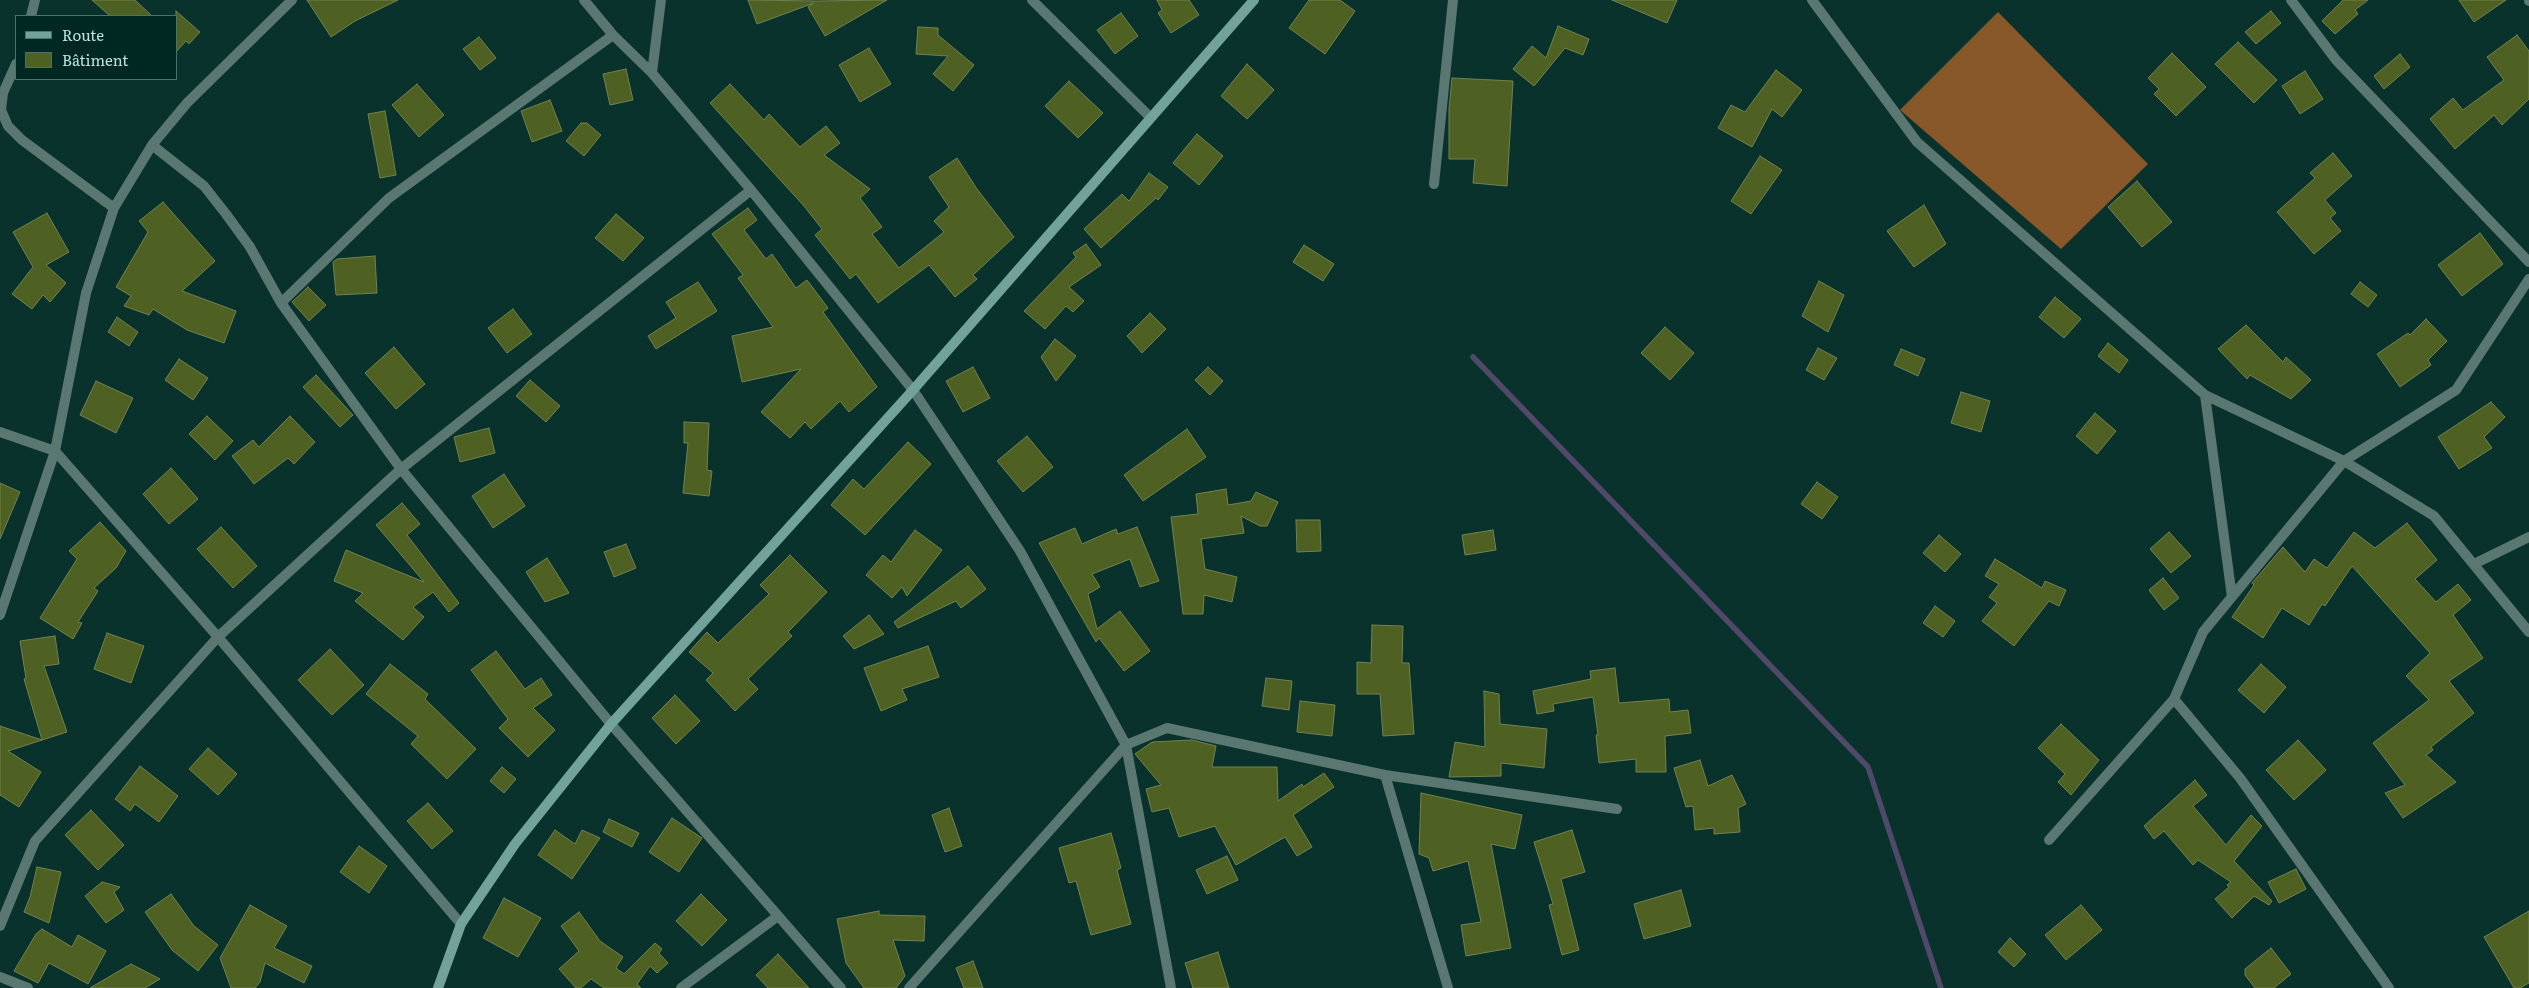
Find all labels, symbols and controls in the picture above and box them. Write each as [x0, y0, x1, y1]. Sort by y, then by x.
legend [15, 15, 178, 80]
text: Route [62, 23, 104, 46]
text: Bâtiment [62, 48, 128, 71]

